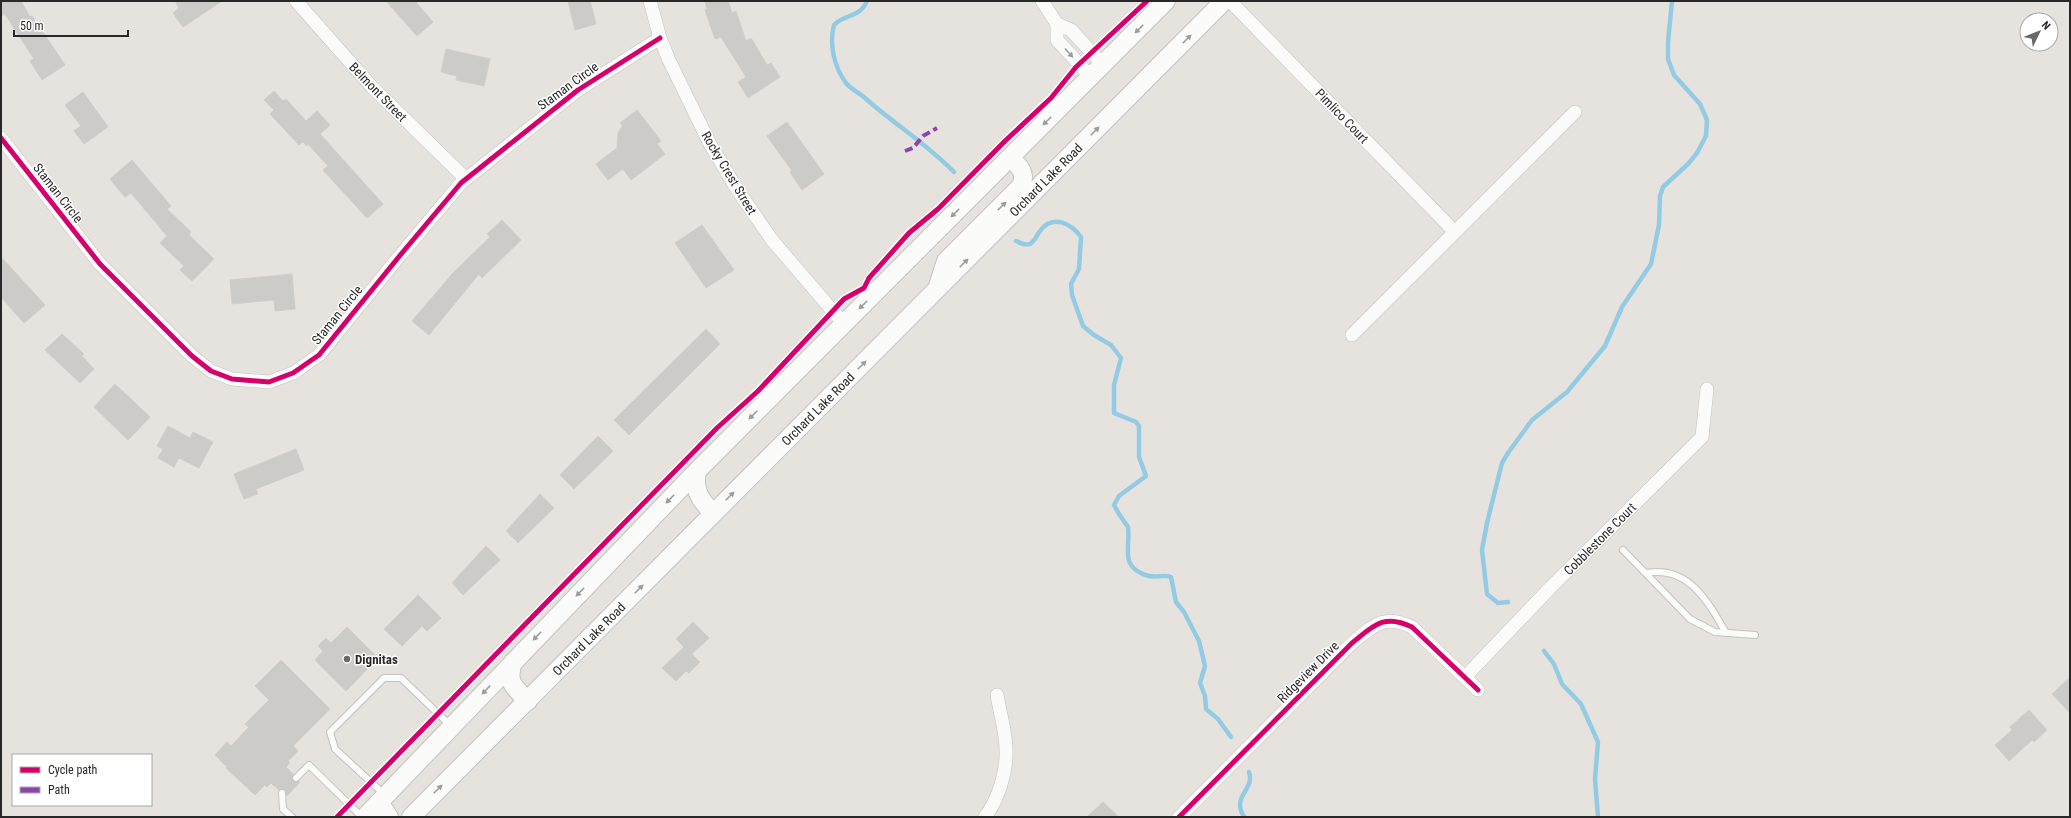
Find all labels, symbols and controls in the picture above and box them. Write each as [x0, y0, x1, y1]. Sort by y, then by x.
scale bar [14, 12, 128, 38]
north arrow [2019, 12, 2059, 52]
text: 50 m [20, 19, 44, 33]
text: N [2039, 19, 2053, 33]
one-way arrow [1134, 24, 1144, 34]
one-way arrow [1182, 34, 1192, 44]
one-way arrow [1064, 48, 1073, 58]
street label: Belmont Street [346, 59, 410, 125]
street label: Staman Circle [535, 59, 601, 113]
street label: Pimlico Court [1312, 86, 1372, 146]
one-way arrow [1042, 116, 1052, 126]
one-way arrow [1090, 126, 1100, 136]
street label: Rocky Crest Street [698, 129, 760, 217]
street label: Orchard Lake Road [1006, 140, 1086, 220]
street label: Staman Circle [30, 160, 86, 226]
one-way arrow [997, 201, 1007, 211]
one-way arrow [950, 208, 960, 218]
one-way arrow [959, 258, 969, 268]
street label: Staman Circle [309, 283, 365, 347]
one-way arrow [858, 300, 868, 310]
one-way arrow [857, 360, 867, 370]
street label: Orchard Lake Road [778, 369, 858, 449]
one-way arrow [749, 410, 758, 420]
one-way arrow [725, 491, 735, 501]
one-way arrow [666, 494, 675, 503]
street label: Cobblestone Court [1561, 500, 1639, 578]
one-way arrow [634, 584, 644, 594]
one-way arrow [575, 587, 585, 597]
street label: Orchard Lake Road [549, 599, 629, 679]
one-way arrow [532, 631, 542, 641]
street label: Ridgeview Drive [1274, 638, 1342, 706]
place label: Dignitas [355, 652, 398, 667]
marker: Dignitas [342, 654, 352, 664]
one-way arrow [481, 685, 490, 695]
legend [12, 754, 152, 806]
text: Cycle path [48, 763, 98, 777]
text: Path [48, 783, 70, 797]
one-way arrow [433, 784, 443, 794]

